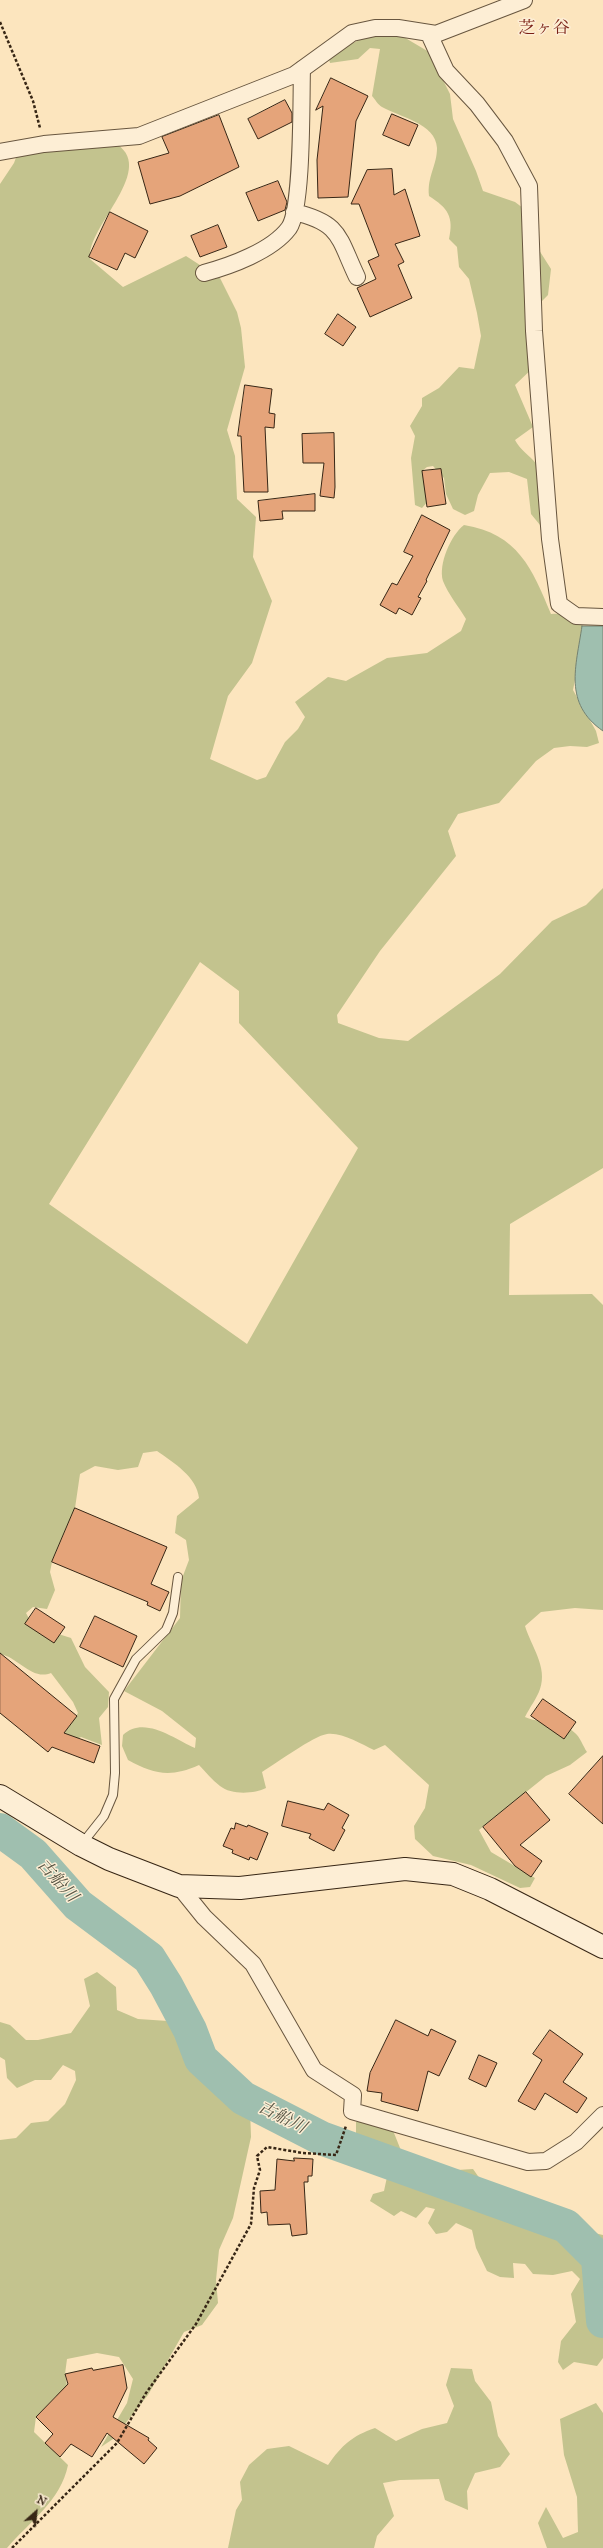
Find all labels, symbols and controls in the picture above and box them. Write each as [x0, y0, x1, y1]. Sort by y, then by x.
district label: 芝ヶ谷 [519, 19, 569, 39]
water label: 古船川 [32, 1855, 82, 1907]
water label: 古船川 [255, 2097, 309, 2139]
north arrow [16, 2492, 56, 2532]
text: N [35, 2493, 49, 2509]

